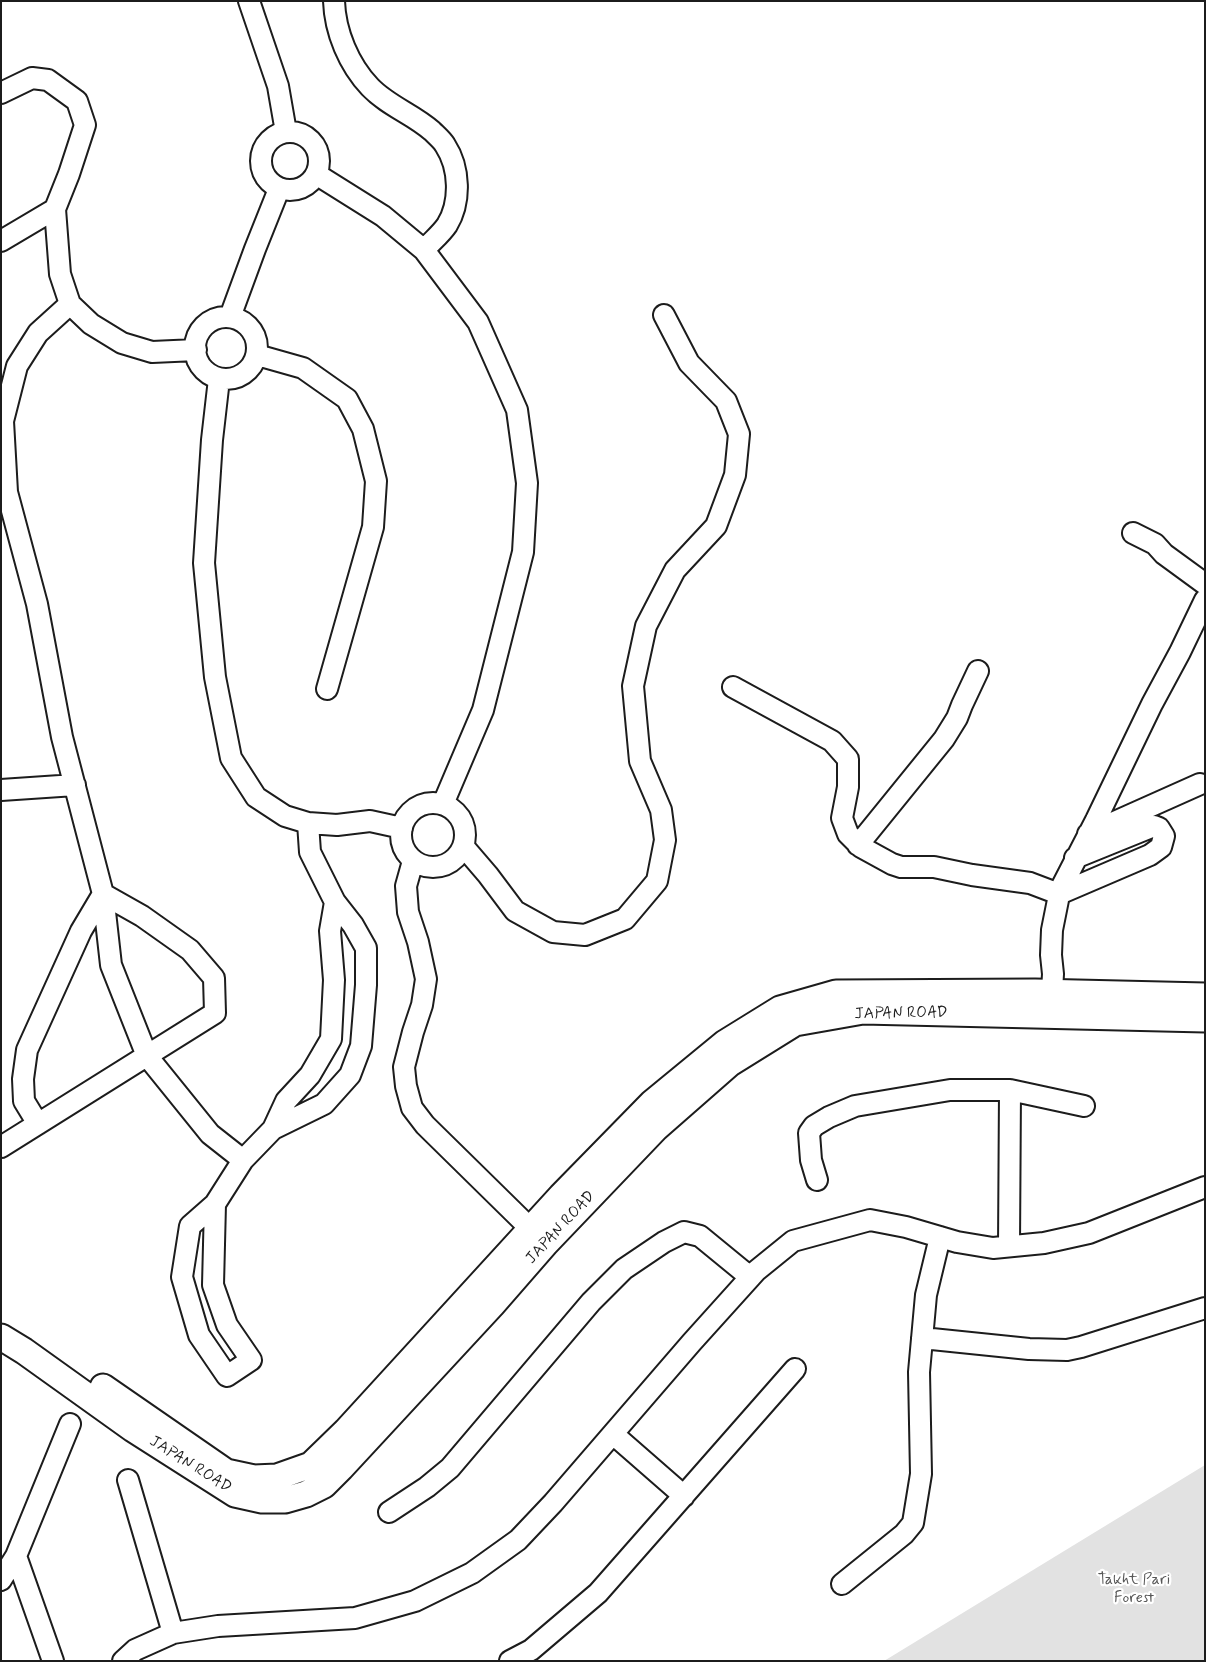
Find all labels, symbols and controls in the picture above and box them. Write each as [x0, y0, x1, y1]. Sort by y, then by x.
street label: JAPAN ROAD [854, 1004, 948, 1024]
street label: JAPAN ROAD [522, 1187, 600, 1269]
street label: JAPAN ROAD [145, 1432, 235, 1498]
park label: Takht Pari Forest [1098, 1571, 1170, 1609]

